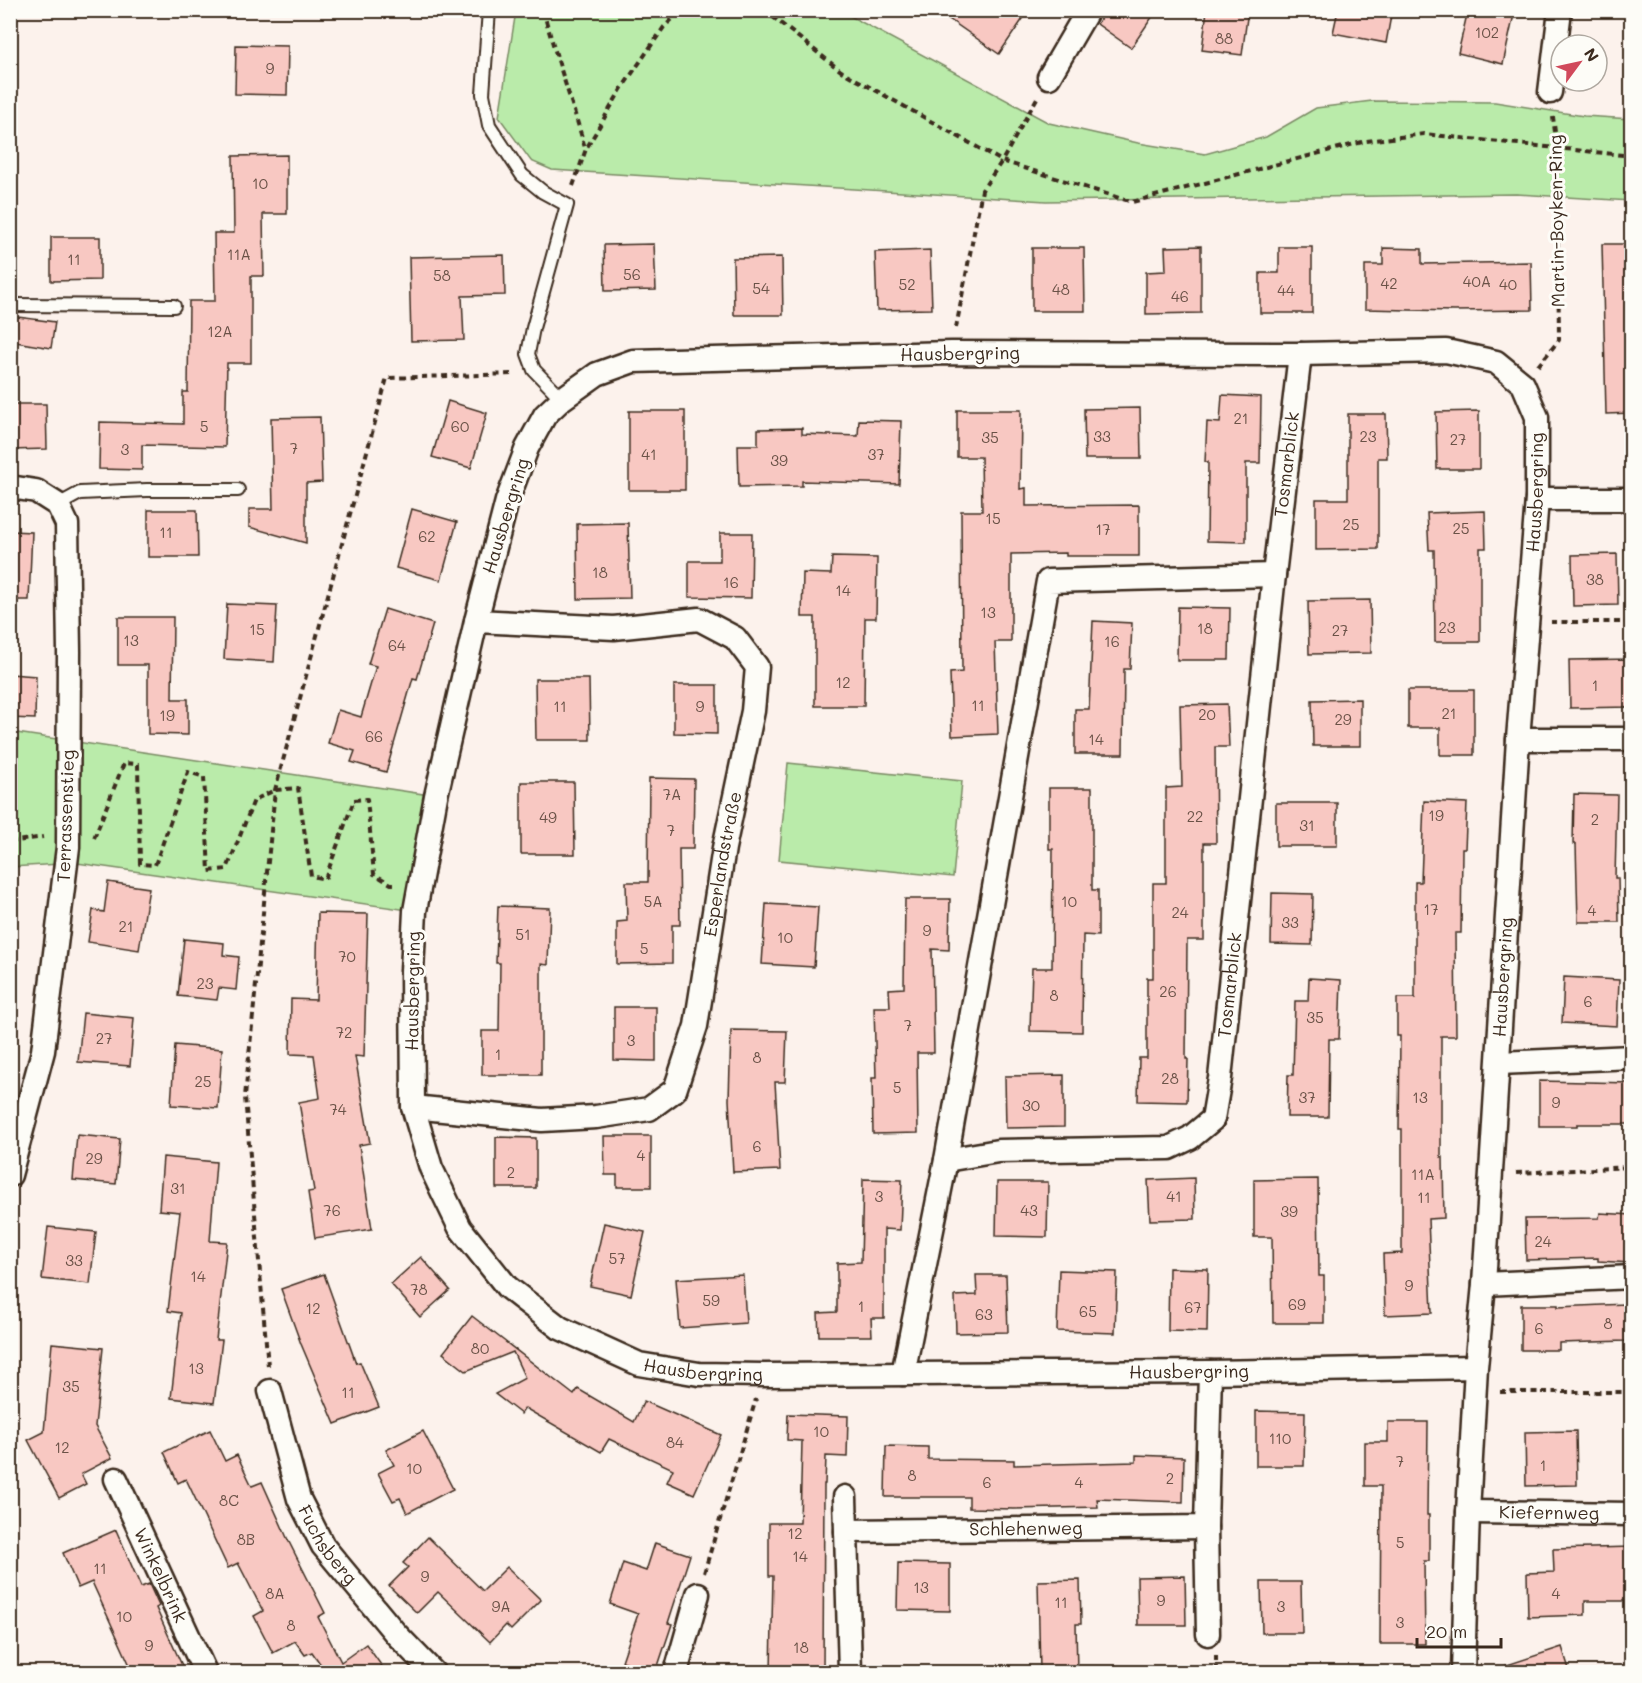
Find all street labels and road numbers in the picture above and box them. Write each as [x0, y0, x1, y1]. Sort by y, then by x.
street label: Martin-Boyken-Ring [1542, 135, 1570, 308]
street label: Hausbergring [900, 340, 1020, 366]
street label: Tosmarblick [1268, 410, 1304, 518]
street label: Hausbergring [1520, 433, 1548, 553]
street label: Hausbergring [476, 455, 534, 576]
street label: Terrassenstieg [51, 749, 79, 883]
street label: Esperlandstraße [697, 789, 747, 938]
street label: Hausbergring [1486, 917, 1518, 1038]
street label: Hausbergring [399, 931, 425, 1051]
street label: Tosmarblick [1211, 931, 1247, 1039]
street label: Hausbergring [642, 1352, 763, 1386]
street label: Hausbergring [1129, 1358, 1249, 1384]
street label: Kiefernweg [1499, 1499, 1599, 1525]
street label: Fuchsberg [293, 1501, 363, 1589]
street label: Schlehenweg [969, 1515, 1083, 1541]
street label: Winkelbrink [129, 1523, 194, 1626]

